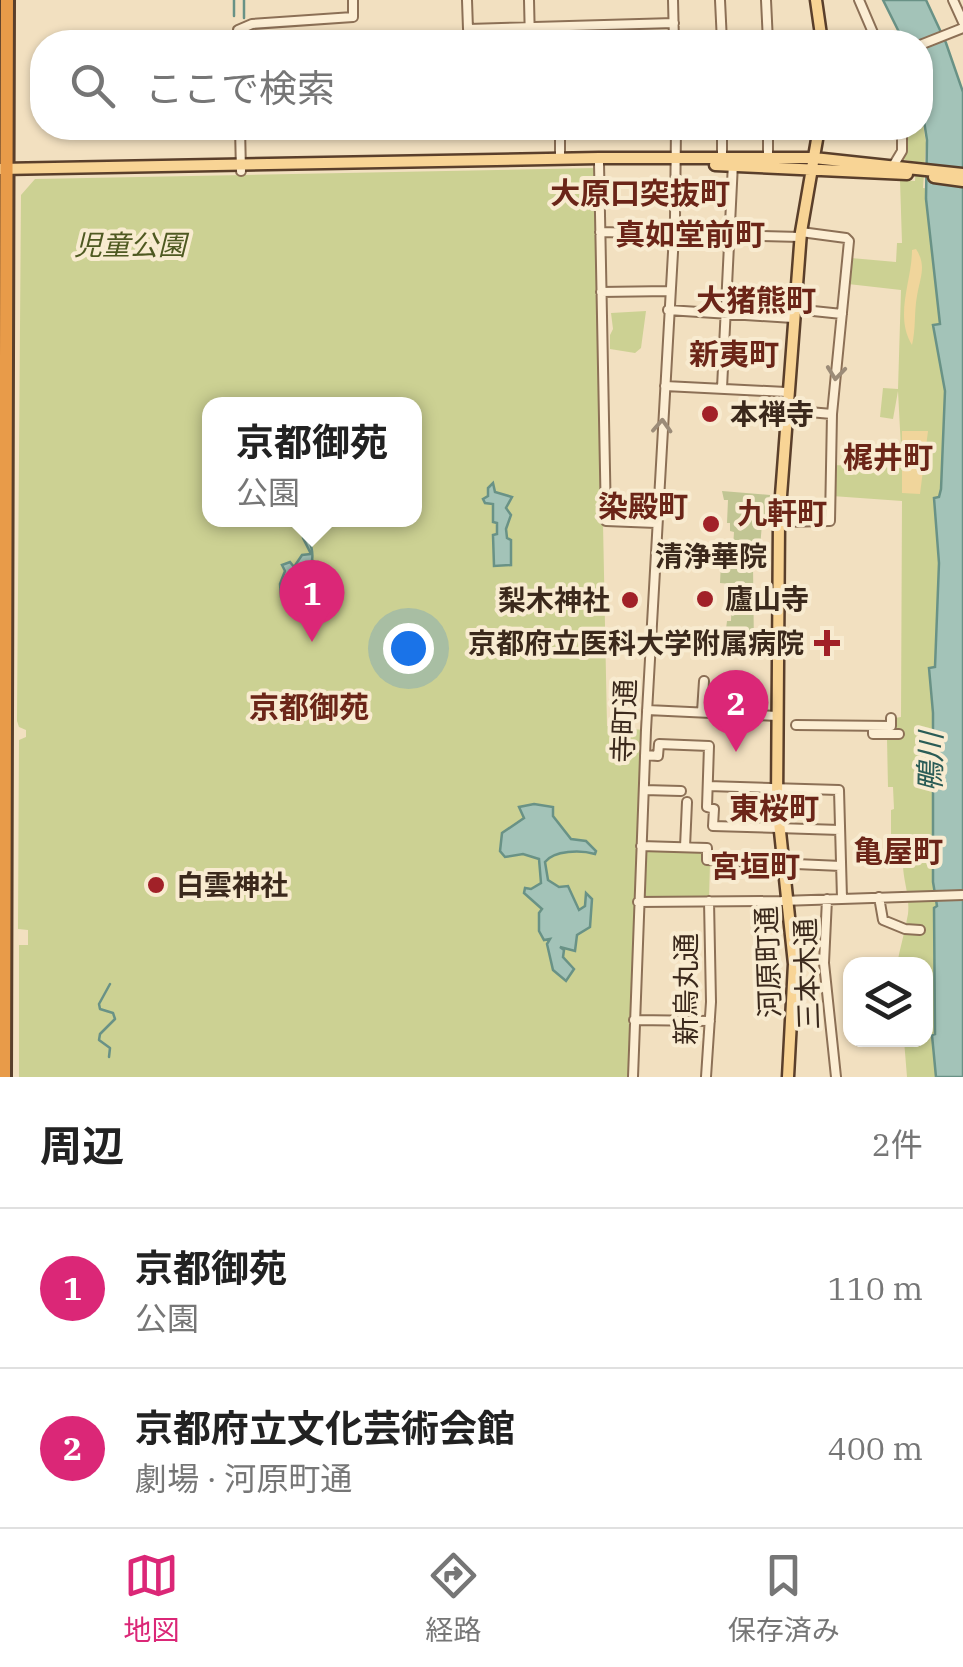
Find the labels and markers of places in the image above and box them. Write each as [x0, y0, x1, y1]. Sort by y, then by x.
place label: 本禅寺 [730, 395, 814, 432]
marker: 本禅寺 [699, 403, 721, 425]
marker: 清浄華院 [700, 513, 722, 535]
place label: 清浄華院 [655, 537, 767, 574]
pin: 1 [280, 560, 344, 642]
place label: 廬山寺 [725, 580, 809, 617]
place label: 梨木神社 [498, 581, 610, 618]
marker: 廬山寺 [694, 588, 716, 610]
marker: 梨木神社 [619, 589, 641, 611]
place label: 京都府立医科大学附属病院 [468, 624, 804, 661]
marker: 京都府立医科大学附属病院 [814, 630, 840, 656]
pin: 2 [704, 670, 768, 752]
place label: 白雲神社 [176, 866, 288, 903]
marker: 白雲神社 [145, 874, 167, 896]

